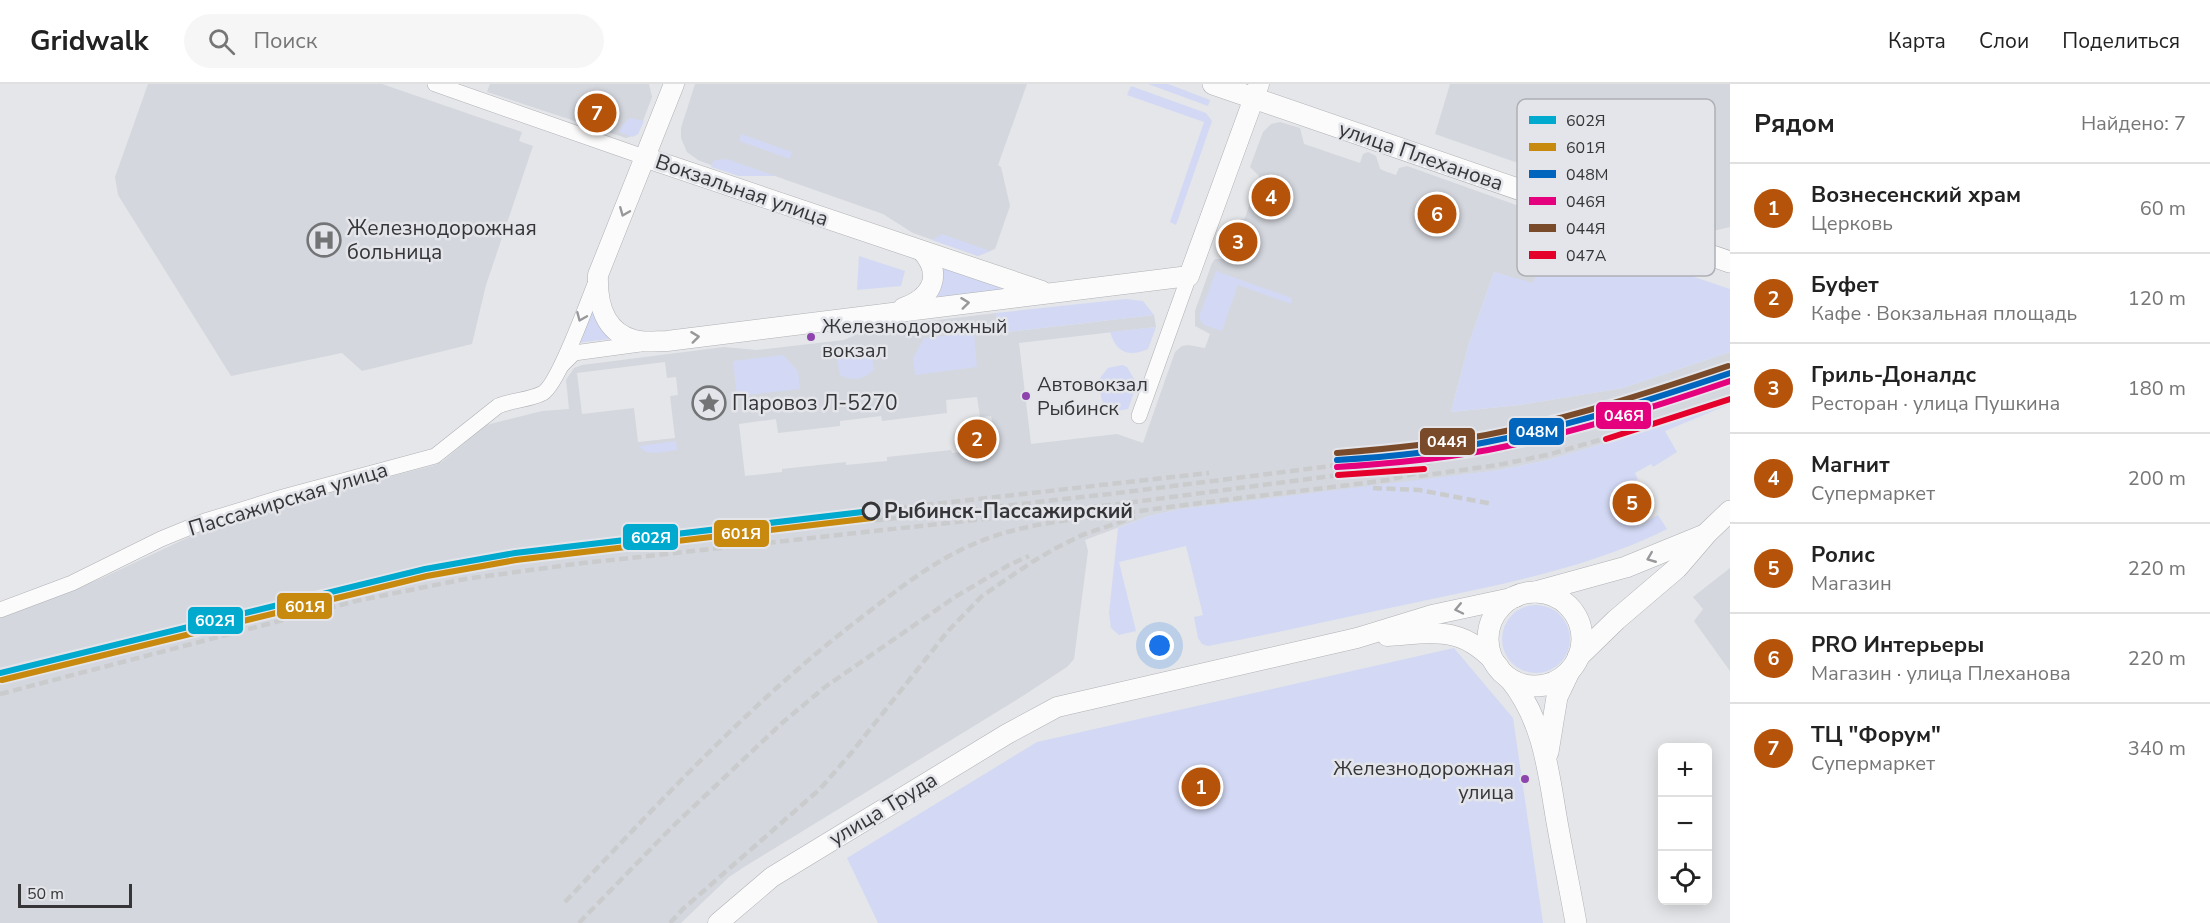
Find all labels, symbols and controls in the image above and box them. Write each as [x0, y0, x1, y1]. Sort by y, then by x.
search box [184, 14, 604, 68]
text: Gridwalk [30, 22, 148, 60]
icon: search [205, 25, 238, 58]
text: Поиск [253, 26, 317, 56]
text: Карта [1888, 27, 1946, 55]
text: Слои [1979, 27, 2029, 55]
text: Поделиться [2062, 27, 2180, 55]
pin: 7 [578, 90, 616, 135]
legend [1517, 99, 1715, 276]
text: Рядом [1754, 106, 1835, 141]
text: 602Я [1566, 110, 1606, 132]
text: Найдено: 7 [2081, 110, 2186, 137]
street label: улица Плеханова [1335, 115, 1507, 197]
text: 601Я [1566, 137, 1606, 159]
street label: Вокзальная улица [652, 147, 832, 233]
text: 048М [1566, 164, 1608, 186]
pin: 4 [1252, 174, 1290, 220]
text: Вознесенский храм [1811, 180, 2021, 210]
text: 046Я [1566, 191, 1606, 213]
pin: 6 [1418, 192, 1456, 236]
text: 1 [1768, 195, 1780, 222]
text: 60 m [2140, 195, 2186, 222]
one-way arrow [618, 206, 631, 216]
text: Церковь [1811, 210, 1893, 237]
place label: Железнодорожная больница [347, 214, 537, 266]
text: 044Я [1566, 218, 1606, 240]
pin: 3 [1218, 220, 1258, 264]
hospital icon: Железнодорожная больница [306, 222, 342, 258]
text: 047А [1566, 245, 1607, 267]
text: Буфет [1811, 270, 1879, 300]
text: 2 [1768, 285, 1780, 312]
text: 120 m [2128, 285, 2186, 312]
one-way arrow [960, 298, 970, 310]
text: Кафе · Вокзальная площадь [1811, 300, 2077, 327]
one-way arrow [576, 311, 588, 322]
place label: Железнодорожный вокзал [822, 313, 1007, 364]
marker: Железнодорожный вокзал [805, 331, 817, 343]
one-way arrow [691, 332, 700, 344]
text: Гриль-Доналдс [1811, 360, 1976, 390]
place label: Автовокзал Рыбинск [1037, 371, 1148, 422]
text: 3 [1768, 375, 1780, 402]
text: 180 m [2128, 375, 2186, 402]
place icon: Паровоз Л-5270 [691, 385, 727, 421]
place label: Паровоз Л-5270 [732, 389, 898, 417]
marker: Автовокзал Рыбинск [1020, 390, 1032, 402]
text: Ресторан · улица Пушкина [1811, 390, 2060, 417]
line badge: 046Я [1595, 401, 1652, 430]
text: 046Я [1604, 405, 1644, 427]
pin: 2 [958, 416, 996, 462]
line badge: 048М [1508, 417, 1565, 446]
text: 048М [1516, 421, 1558, 443]
line badge: 044Я [1419, 427, 1476, 456]
text: 044Я [1427, 431, 1467, 453]
text: Магнит [1811, 450, 1890, 480]
street label: Пассажирская улица [185, 455, 391, 543]
text: 4 [1768, 465, 1780, 492]
text: 200 m [2128, 465, 2186, 492]
pin: 5 [1612, 480, 1652, 526]
text: Супермаркет [1811, 480, 1935, 507]
place label: Рыбинск-Пассажирский [884, 497, 1133, 525]
marker: Рыбинск-Пассажирский [862, 502, 880, 520]
line badge: 601Я [713, 519, 770, 548]
line badge: 602Я [622, 523, 679, 551]
text: 601Я [721, 523, 761, 545]
text: 602Я [631, 527, 671, 549]
text: Ролис [1811, 540, 1875, 570]
one-way arrow [1647, 551, 1658, 563]
text: 5 [1768, 555, 1780, 582]
text: 220 m [2128, 555, 2186, 582]
text: Магазин [1811, 570, 1892, 597]
line badge: 601Я [276, 592, 333, 620]
text: 601Я [285, 596, 325, 618]
one-way arrow [1454, 602, 1464, 615]
line badge: 602Я [187, 606, 244, 635]
text: 602Я [195, 610, 235, 632]
text: PRO Интерьеры [1811, 630, 1984, 660]
your location [1145, 631, 1174, 660]
text: 6 [1768, 645, 1780, 672]
text: 220 m [2128, 645, 2186, 672]
text: Магазин · улица Плеханова [1811, 660, 2071, 687]
text: ТЦ "Форум" [1811, 720, 1941, 750]
text: 7 [1768, 735, 1780, 762]
text: 340 m [2128, 735, 2186, 762]
map controls [1658, 743, 1712, 905]
button: + [1658, 743, 1712, 797]
text: Супермаркет [1811, 750, 1935, 777]
place label: Железнодорожная улица [1333, 755, 1514, 806]
pin: 1 [1182, 764, 1220, 810]
street label: улица Труда [824, 766, 942, 852]
marker: Железнодорожная улица [1519, 773, 1531, 785]
button: − [1658, 797, 1712, 851]
button: locate [1658, 851, 1712, 905]
scale bar [18, 881, 132, 908]
text: 50 m [27, 883, 64, 905]

